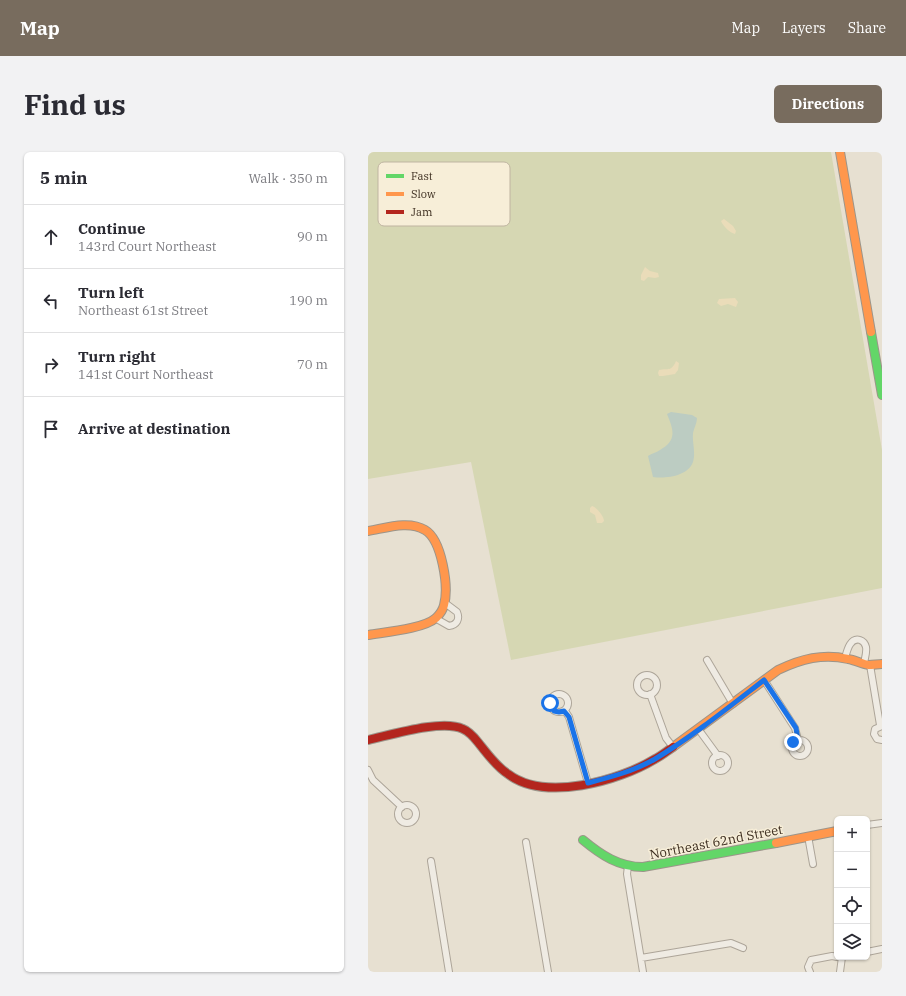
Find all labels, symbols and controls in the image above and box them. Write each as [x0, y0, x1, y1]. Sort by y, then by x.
text: Map [20, 16, 60, 40]
text: Map [732, 19, 760, 37]
text: Layers [782, 19, 826, 37]
text: Share [848, 19, 886, 37]
button: Directions [774, 85, 882, 123]
text: Find us [24, 86, 126, 123]
legend [378, 162, 510, 226]
text: 5 min [40, 167, 88, 189]
text: Fast [411, 169, 433, 183]
text: Walk · 350 m [249, 170, 328, 187]
text: Slow [411, 187, 436, 201]
text: Jam [411, 205, 433, 219]
text: Continue [78, 219, 145, 238]
icon: ahead [40, 226, 62, 248]
text: 90 m [297, 228, 328, 245]
text: 143rd Court Northeast [78, 238, 216, 255]
text: Turn left [78, 283, 144, 302]
icon: left [40, 290, 62, 312]
text: 190 m [289, 292, 328, 309]
text: Northeast 61st Street [78, 302, 208, 319]
text: Turn right [78, 347, 156, 366]
icon: right [40, 354, 62, 376]
text: 70 m [297, 356, 328, 373]
text: 141st Court Northeast [78, 366, 213, 383]
icon: arrive [40, 418, 62, 440]
text: Arrive at destination [78, 419, 230, 438]
route start [541, 694, 559, 712]
route end [784, 733, 802, 751]
map controls [834, 816, 870, 960]
button: + [834, 816, 870, 852]
street label: Northeast 62nd Street [648, 821, 784, 863]
button: − [834, 852, 870, 888]
button: locate [834, 888, 870, 924]
button: layers [834, 924, 870, 960]

